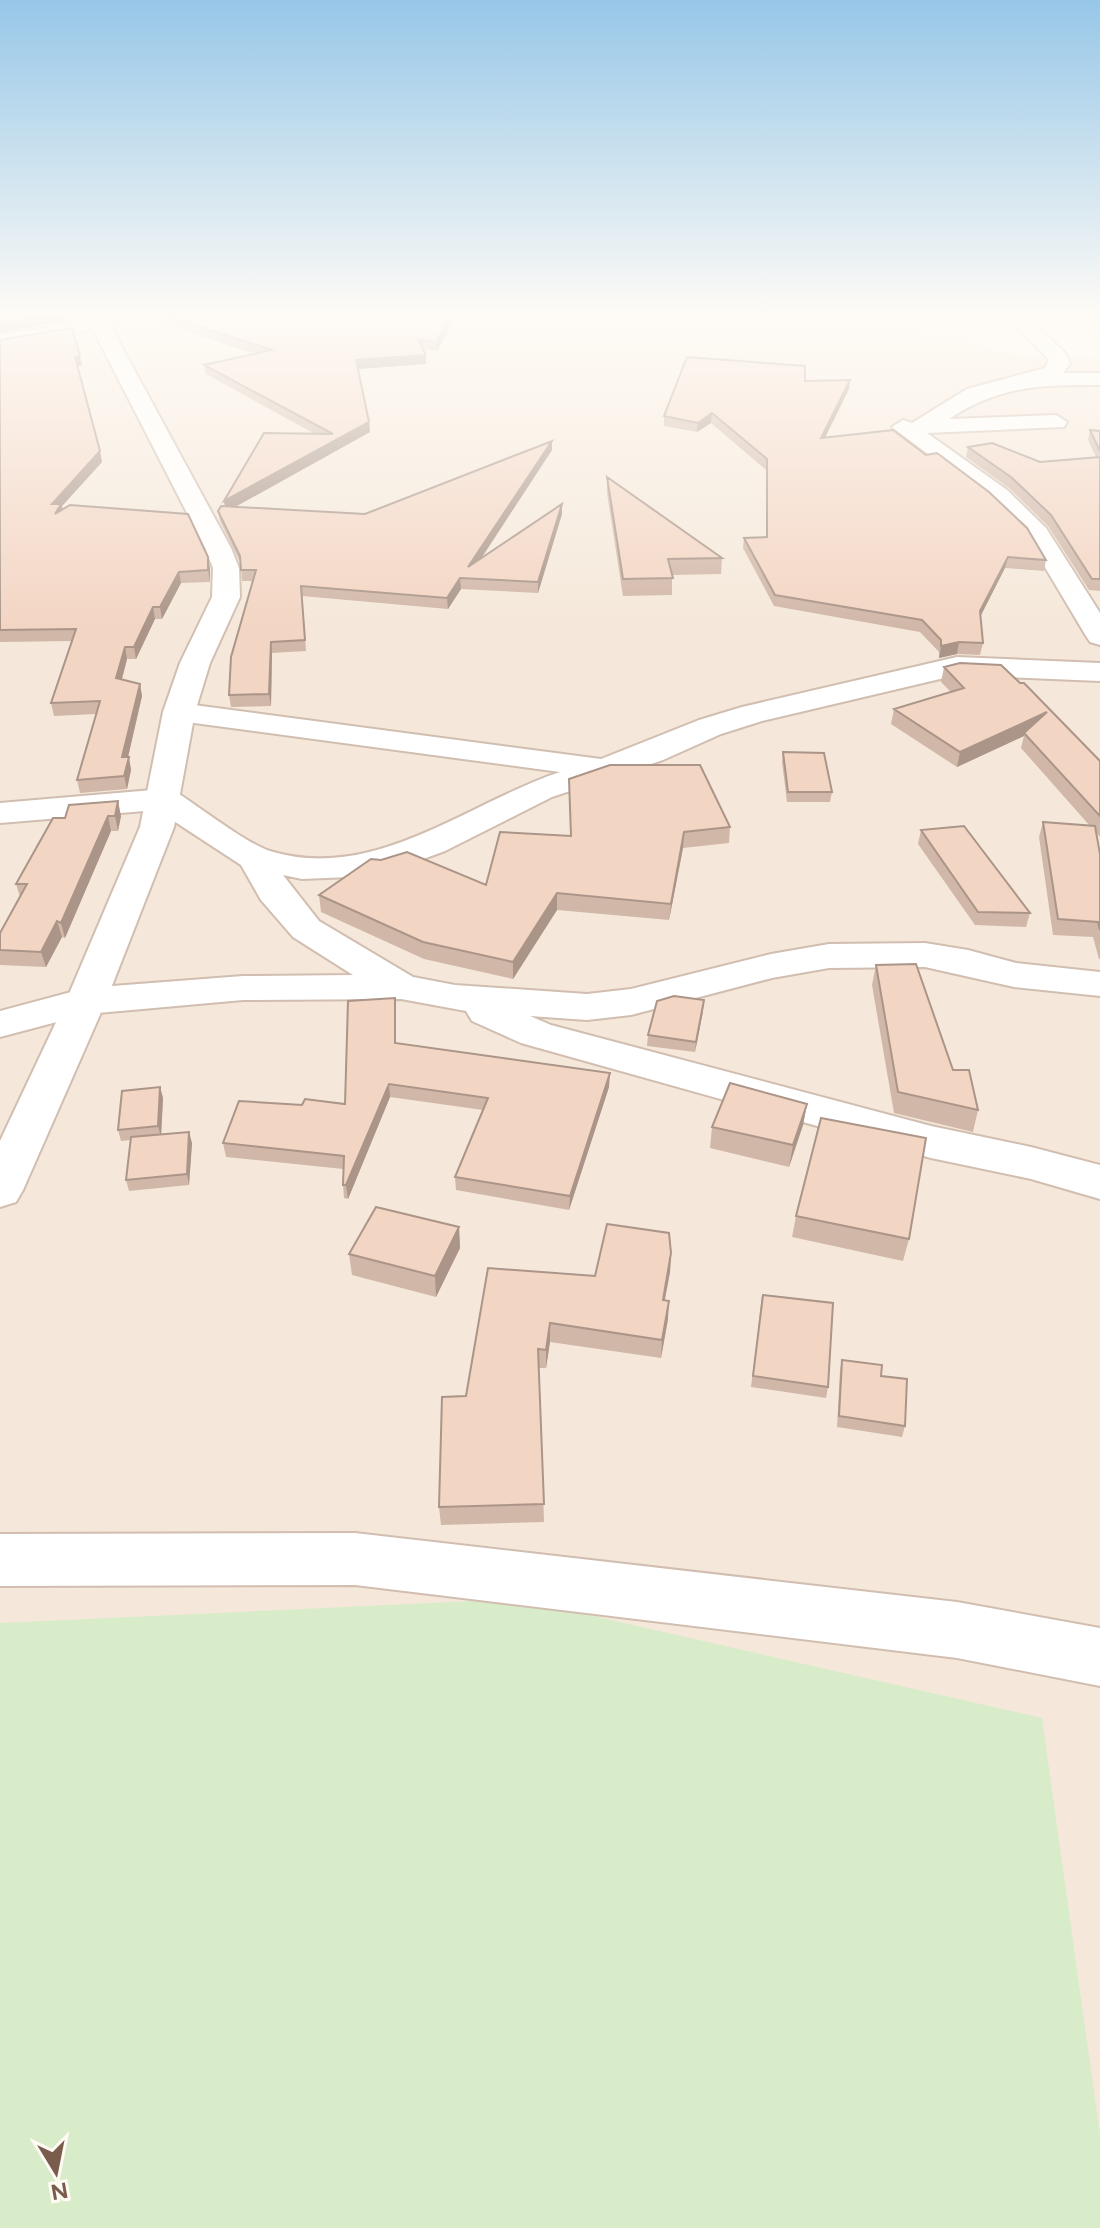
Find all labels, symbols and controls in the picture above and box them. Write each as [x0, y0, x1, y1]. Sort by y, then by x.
north arrow [16, 2132, 96, 2212]
text: N [49, 2176, 70, 2206]

